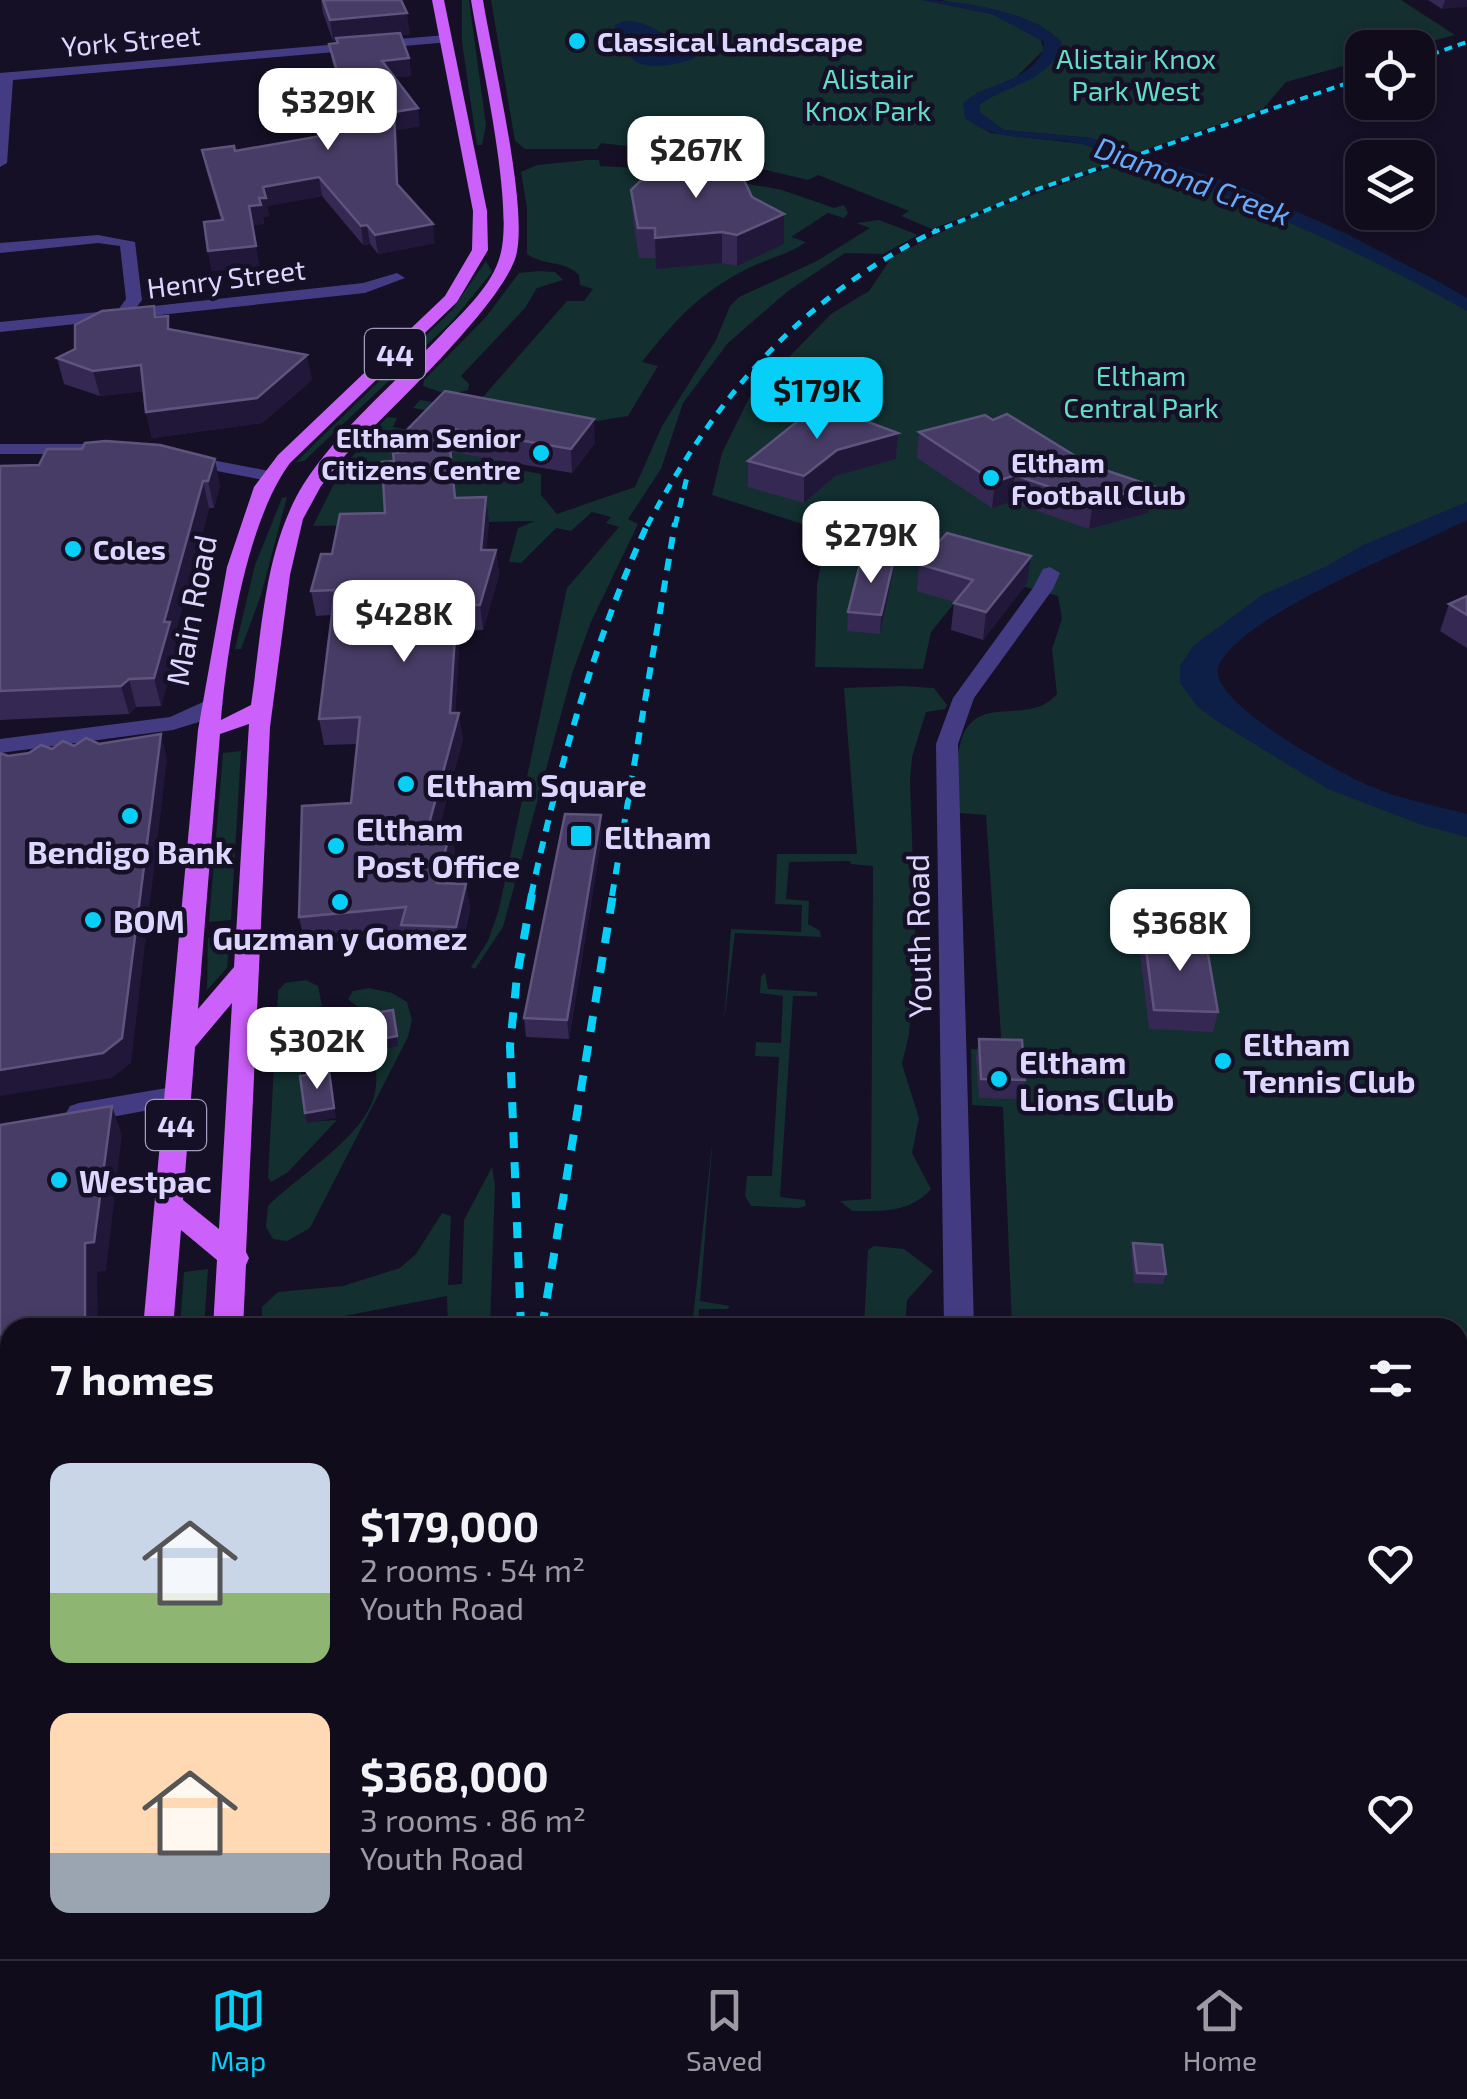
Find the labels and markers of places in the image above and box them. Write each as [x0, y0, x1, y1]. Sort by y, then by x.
place label: Classical Landscape [597, 24, 863, 58]
marker: Classical Landscape [566, 30, 588, 52]
pin: $329K [258, 68, 398, 153]
pin: $267K [626, 116, 766, 201]
pin: $179K [747, 357, 887, 442]
place label: Eltham Senior Citizens Centre [321, 420, 521, 486]
marker: Eltham Senior Citizens Centre [530, 442, 552, 464]
place label: Eltham Football Club [1011, 445, 1186, 511]
marker: Eltham Football Club [980, 467, 1002, 489]
pin: $279K [801, 501, 941, 586]
place label: Coles [93, 532, 166, 566]
marker: Coles [62, 538, 84, 560]
pin: $428K [334, 580, 474, 665]
place label: Eltham Square [426, 765, 647, 803]
marker: Eltham Square [395, 773, 417, 795]
marker: Bendigo Bank [119, 805, 141, 827]
place label: Eltham Post Office [356, 809, 520, 884]
place label: Eltham [604, 817, 711, 855]
marker: Eltham [568, 823, 594, 849]
place label: Bendigo Bank [27, 832, 233, 870]
marker: Eltham Post Office [325, 835, 347, 857]
pin: $368K [1110, 889, 1250, 974]
marker: Guzman y Gomez [329, 891, 351, 913]
place label: BOM [113, 901, 185, 939]
marker: BOM [82, 909, 104, 931]
place label: Guzman y Gomez [212, 918, 468, 957]
pin: $302K [247, 1007, 387, 1092]
place label: Eltham Tennis Club [1243, 1024, 1416, 1099]
place label: Eltham Lions Club [1019, 1042, 1174, 1117]
marker: Eltham Tennis Club [1212, 1050, 1234, 1072]
marker: Eltham Lions Club [988, 1068, 1010, 1090]
place label: Westpac [79, 1161, 212, 1199]
marker: Westpac [48, 1169, 70, 1191]

